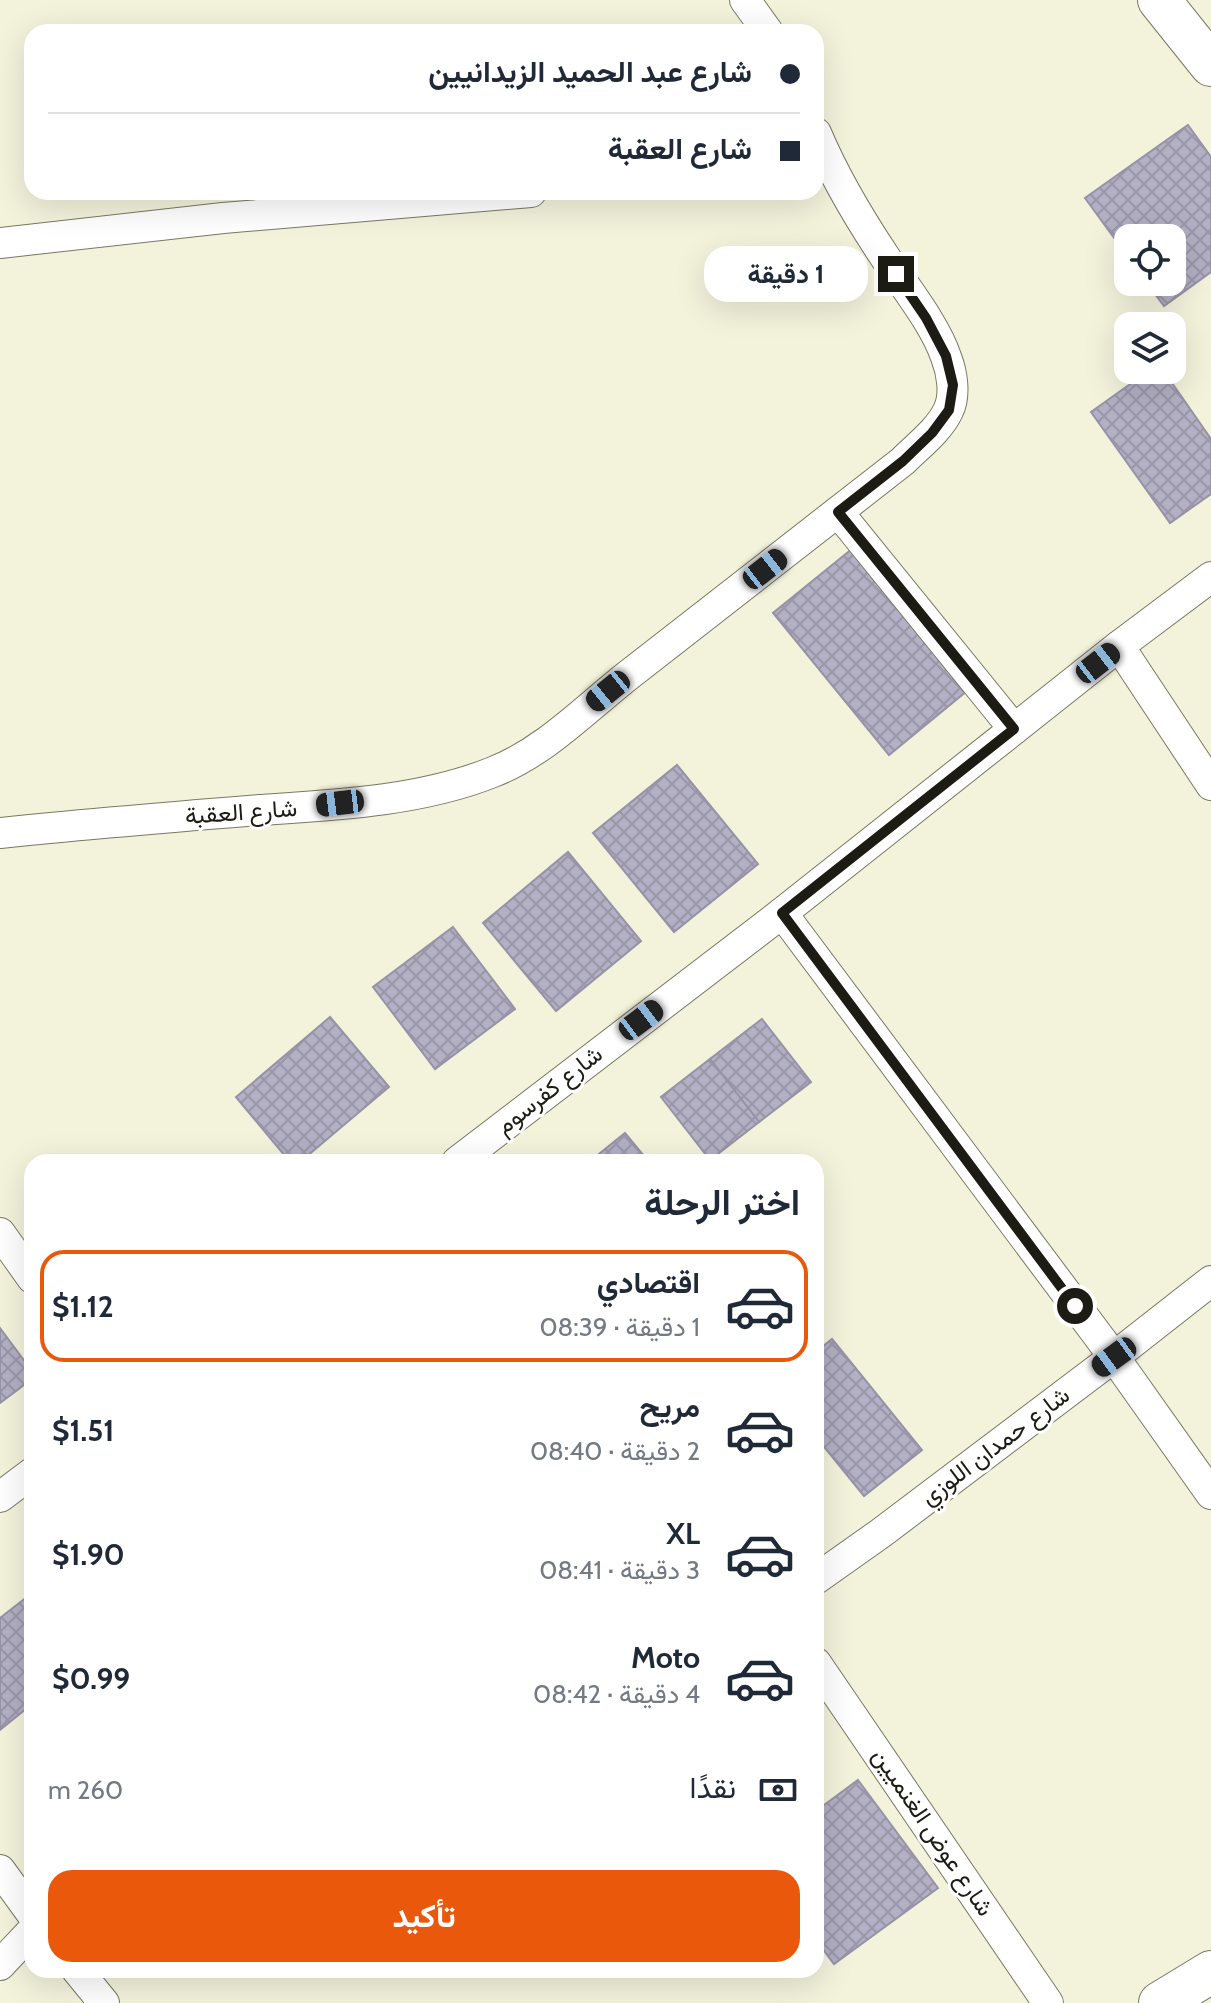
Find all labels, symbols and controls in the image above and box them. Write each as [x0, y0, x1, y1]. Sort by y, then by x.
text: شارع عبد الحميد الزيدانيين [428, 53, 752, 90]
text: شارع العقبة [608, 130, 752, 167]
map controls [1114, 224, 1186, 384]
button: locate [1114, 224, 1186, 296]
callout: 1 دقيقة [704, 246, 868, 302]
route end [878, 256, 914, 292]
text: 1 دقيقة [748, 258, 824, 290]
button: layers [1114, 312, 1186, 384]
car [739, 545, 791, 593]
car [1072, 639, 1124, 687]
car [582, 667, 634, 715]
car [315, 788, 365, 818]
street label: شارع العقبة [184, 793, 298, 832]
car [615, 996, 667, 1044]
street label: شارع كفرسوم [490, 1039, 609, 1142]
text: اختر الرحلة [644, 1180, 800, 1224]
text: اقتصادي [597, 1264, 700, 1301]
icon: car [724, 1270, 796, 1342]
text: $1.12 [52, 1288, 114, 1325]
route start [1057, 1288, 1093, 1324]
text: 1 دقيقة · 08:39 [539, 1311, 700, 1343]
car [1088, 1333, 1140, 1381]
street label: شارع حمدان اللوزي [914, 1380, 1078, 1515]
text: مريح [640, 1388, 700, 1425]
icon: car [724, 1394, 796, 1466]
text: $1.51 [52, 1412, 114, 1449]
text: 2 دقيقة · 08:40 [530, 1435, 700, 1467]
text: XL [666, 1515, 700, 1552]
icon: car [724, 1518, 796, 1590]
text: $1.90 [52, 1536, 125, 1573]
text: 3 دقيقة · 08:41 [539, 1554, 700, 1586]
text: Moto [631, 1639, 700, 1676]
icon: car [724, 1642, 796, 1714]
text: $0.99 [52, 1660, 130, 1697]
text: 4 دقيقة · 08:42 [533, 1678, 700, 1710]
street label: شارع عوض الغنميين [865, 1742, 1000, 1922]
icon: cash [756, 1768, 800, 1812]
text: نقدًا [690, 1769, 736, 1806]
text: 260 m [48, 1774, 123, 1806]
button: تأكيد [48, 1870, 800, 1962]

